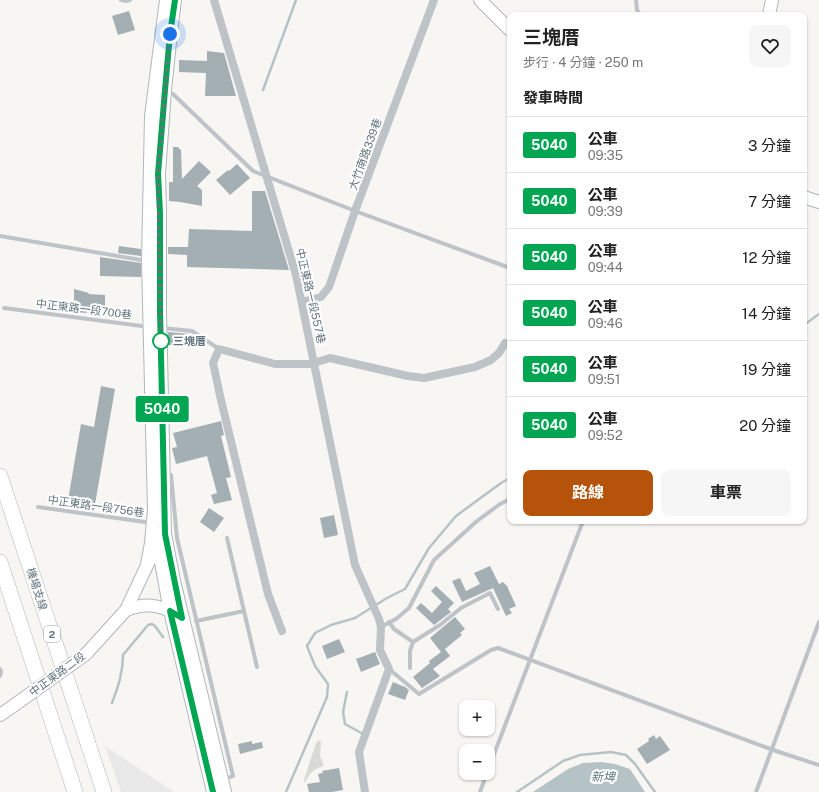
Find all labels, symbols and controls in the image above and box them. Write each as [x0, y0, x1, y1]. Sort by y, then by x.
your location [160, 24, 180, 44]
button: heart [749, 25, 791, 67]
text: 三塊厝 [523, 26, 580, 48]
text: 步行 · 4 分鐘 · 250 m [523, 55, 643, 70]
text: 發車時間 [523, 89, 583, 106]
street label: 大竹南路339巷 [346, 116, 384, 192]
text: 公車 [588, 130, 618, 147]
text: 5040 [531, 137, 568, 153]
text: 3 分鐘 [748, 137, 791, 154]
text: 09:35 [588, 148, 623, 163]
text: 公車 [588, 186, 618, 203]
text: 5040 [531, 193, 568, 209]
text: 7 分鐘 [748, 193, 791, 210]
text: 09:39 [588, 204, 623, 219]
text: 公車 [588, 242, 618, 259]
street label: 中正東路一段557巷 [294, 247, 328, 345]
text: 5040 [531, 249, 568, 265]
text: 12 分鐘 [742, 249, 791, 266]
text: 09:44 [588, 260, 623, 275]
street label: 中正東路一段700巷 [35, 297, 133, 321]
text: 公車 [588, 298, 618, 315]
text: 5040 [531, 305, 568, 321]
text: 14 分鐘 [742, 305, 791, 322]
text: 09:46 [588, 316, 623, 331]
marker: 三塊厝 [152, 332, 170, 350]
place label: 三塊厝 [173, 335, 206, 347]
text: 公車 [588, 354, 618, 371]
text: 5040 [531, 361, 568, 377]
text: 19 分鐘 [742, 361, 791, 378]
text: 09:51 [588, 372, 620, 387]
line badge: 5040 [134, 396, 190, 422]
text: 5040 [144, 401, 180, 417]
text: 公車 [588, 410, 618, 427]
text: 5040 [531, 417, 568, 433]
text: 20 分鐘 [739, 417, 791, 434]
text: 09:52 [588, 428, 623, 443]
button: 路線 [523, 470, 653, 516]
button: 車票 [661, 470, 791, 516]
street label: 中正東路一段756巷 [47, 493, 145, 519]
street label: 機場支線 [24, 566, 50, 612]
road number: 2 [44, 626, 60, 642]
street label: 中正東路二段 [27, 650, 87, 698]
map controls [459, 700, 495, 780]
button: + [459, 700, 495, 736]
button: − [459, 744, 495, 780]
water label: 新埤 [591, 770, 617, 784]

